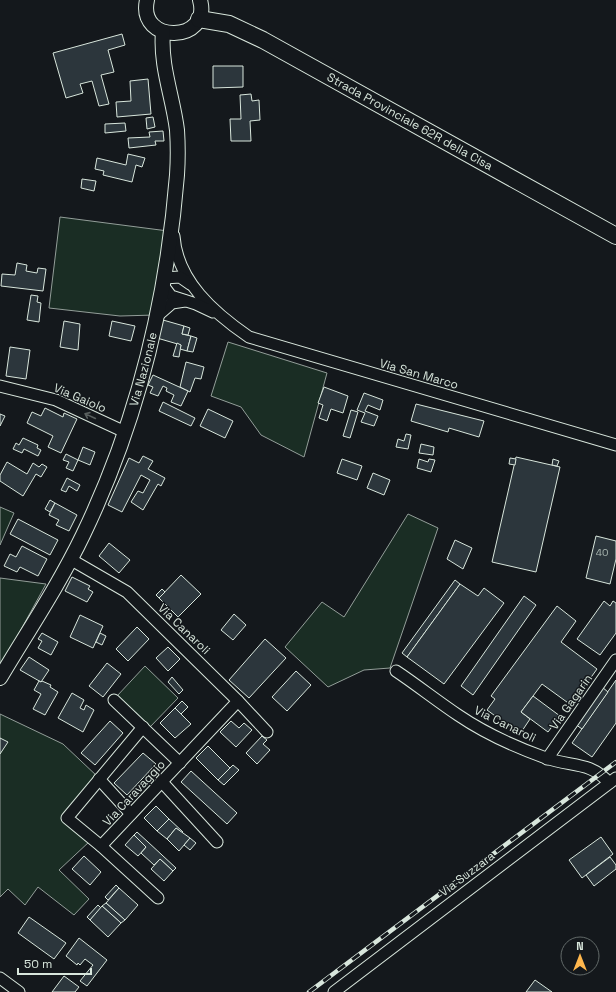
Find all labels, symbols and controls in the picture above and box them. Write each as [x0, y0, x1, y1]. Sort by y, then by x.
street label: Strada Provinciale 62R della Cisa [324, 69, 496, 174]
street label: Via Nazionale [126, 331, 161, 408]
street label: Via San Marco [378, 355, 460, 393]
street label: Via Gaiolo [51, 380, 109, 416]
one-way arrow [84, 412, 96, 419]
house number: 40 [596, 546, 608, 559]
street label: Via Canaroli [154, 600, 214, 658]
street label: Via Gagarin [546, 671, 596, 733]
street label: Via Canaroli [471, 702, 539, 746]
street label: Via Caravaggio [99, 757, 169, 829]
street label: Via Suzzara [436, 848, 498, 900]
north arrow [560, 936, 600, 976]
text: N [576, 939, 584, 953]
scale bar [18, 950, 91, 976]
text: 50 m [24, 956, 52, 972]

